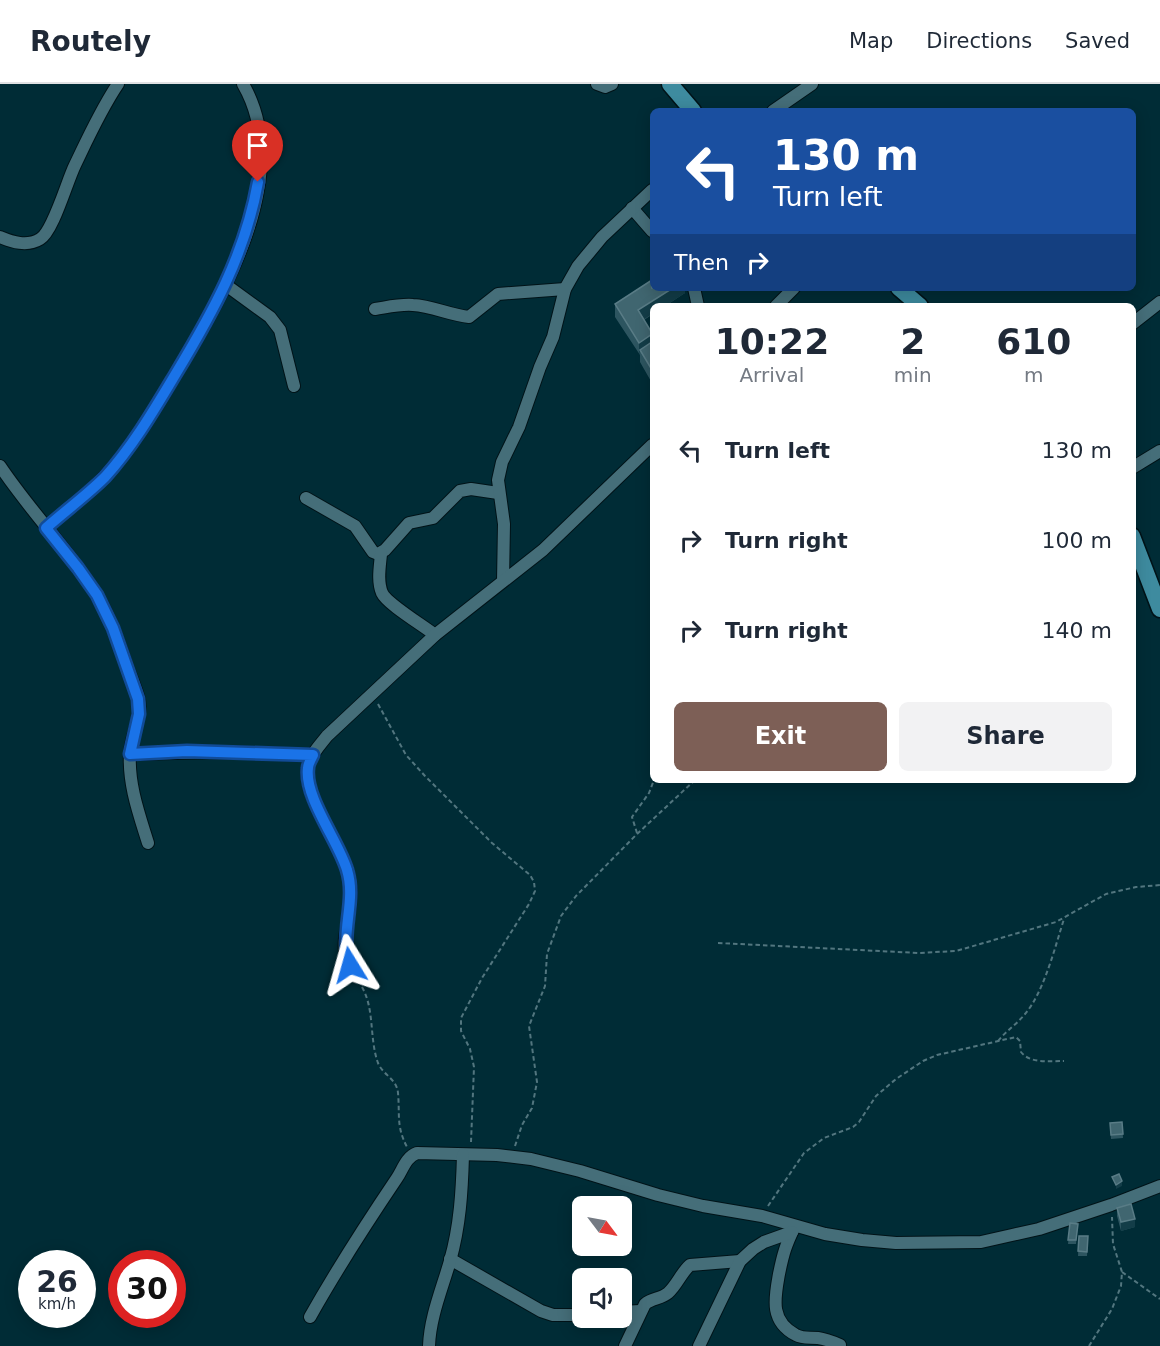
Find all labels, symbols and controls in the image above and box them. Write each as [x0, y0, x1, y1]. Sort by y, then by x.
text: Routely [30, 25, 151, 58]
text: Map [849, 29, 893, 53]
text: Directions [926, 29, 1032, 53]
text: Saved [1065, 29, 1130, 53]
pin [232, 120, 283, 182]
icon: arrive [241, 129, 274, 162]
text: 130 m [773, 131, 919, 180]
icon: left [674, 132, 752, 210]
text: Turn left [773, 181, 883, 212]
icon: right [741, 246, 774, 279]
text: Then [674, 250, 729, 275]
text: 10:22 [715, 321, 829, 362]
text: 2 [900, 321, 925, 362]
text: 610 [996, 321, 1071, 362]
text: Arrival [739, 363, 804, 387]
text: min [894, 363, 932, 387]
text: m [1024, 363, 1044, 387]
icon: left [674, 434, 707, 467]
text: Turn left [725, 438, 830, 463]
text: 130 m [1042, 438, 1112, 463]
icon: right [674, 524, 707, 557]
text: Turn right [725, 528, 848, 553]
text: 100 m [1042, 528, 1112, 553]
icon: right [674, 614, 707, 647]
text: Turn right [725, 618, 848, 643]
text: 140 m [1042, 618, 1112, 643]
button: Exit [674, 702, 887, 771]
button: Share [899, 702, 1112, 771]
position arrow [318, 933, 382, 997]
north arrow [572, 1196, 632, 1256]
map controls [572, 1196, 632, 1328]
speed limit sign: 30 [108, 1250, 186, 1328]
text: 26 [36, 1264, 78, 1299]
button: sound [572, 1268, 632, 1328]
text: km/h [38, 1295, 76, 1313]

